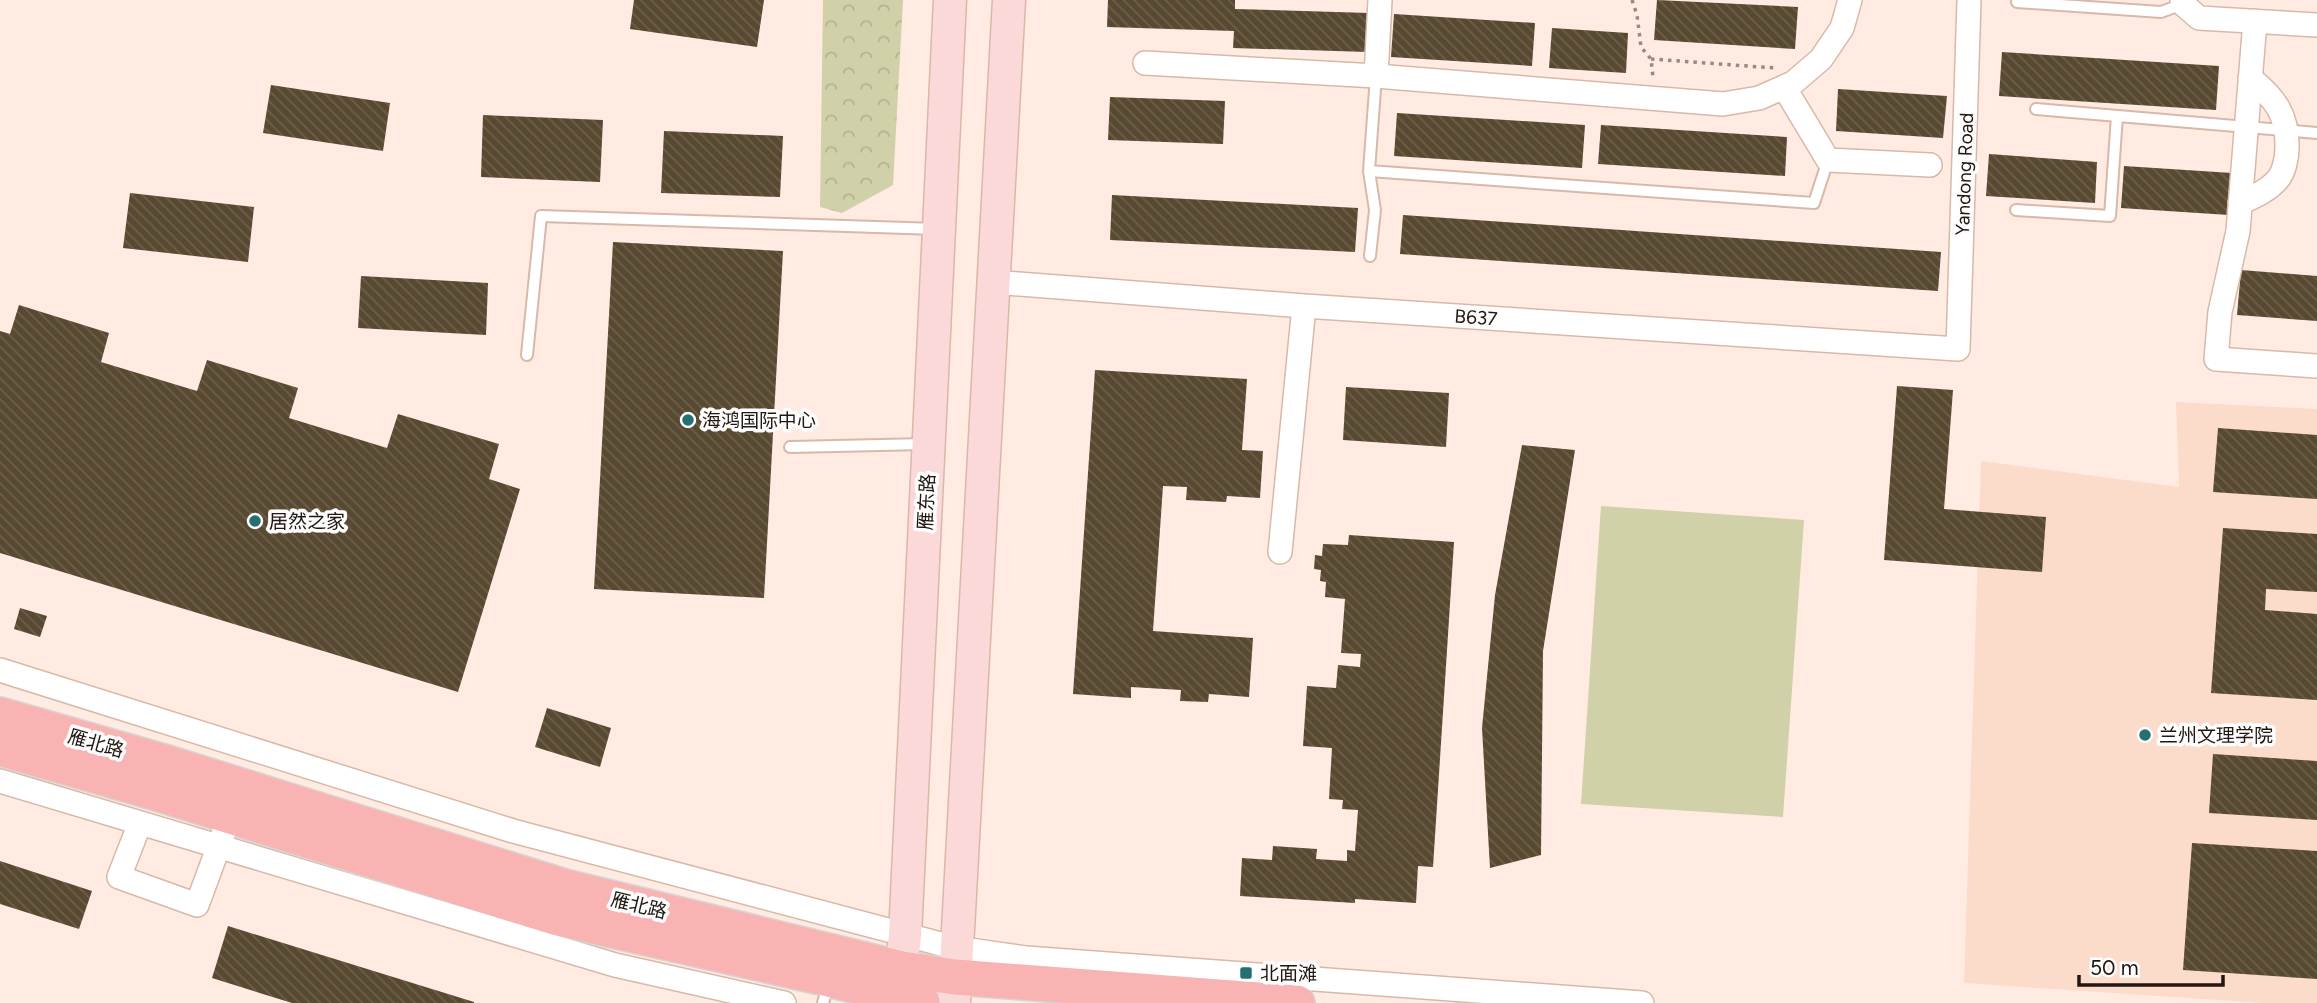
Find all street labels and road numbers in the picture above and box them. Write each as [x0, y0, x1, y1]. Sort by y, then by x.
street label: Yandong Road [1951, 112, 1978, 236]
street label: B637 [1454, 305, 1498, 330]
street label: 雁东路 [914, 473, 939, 531]
street label: 雁北路 [65, 725, 126, 762]
street label: 雁北路 [608, 887, 669, 924]

